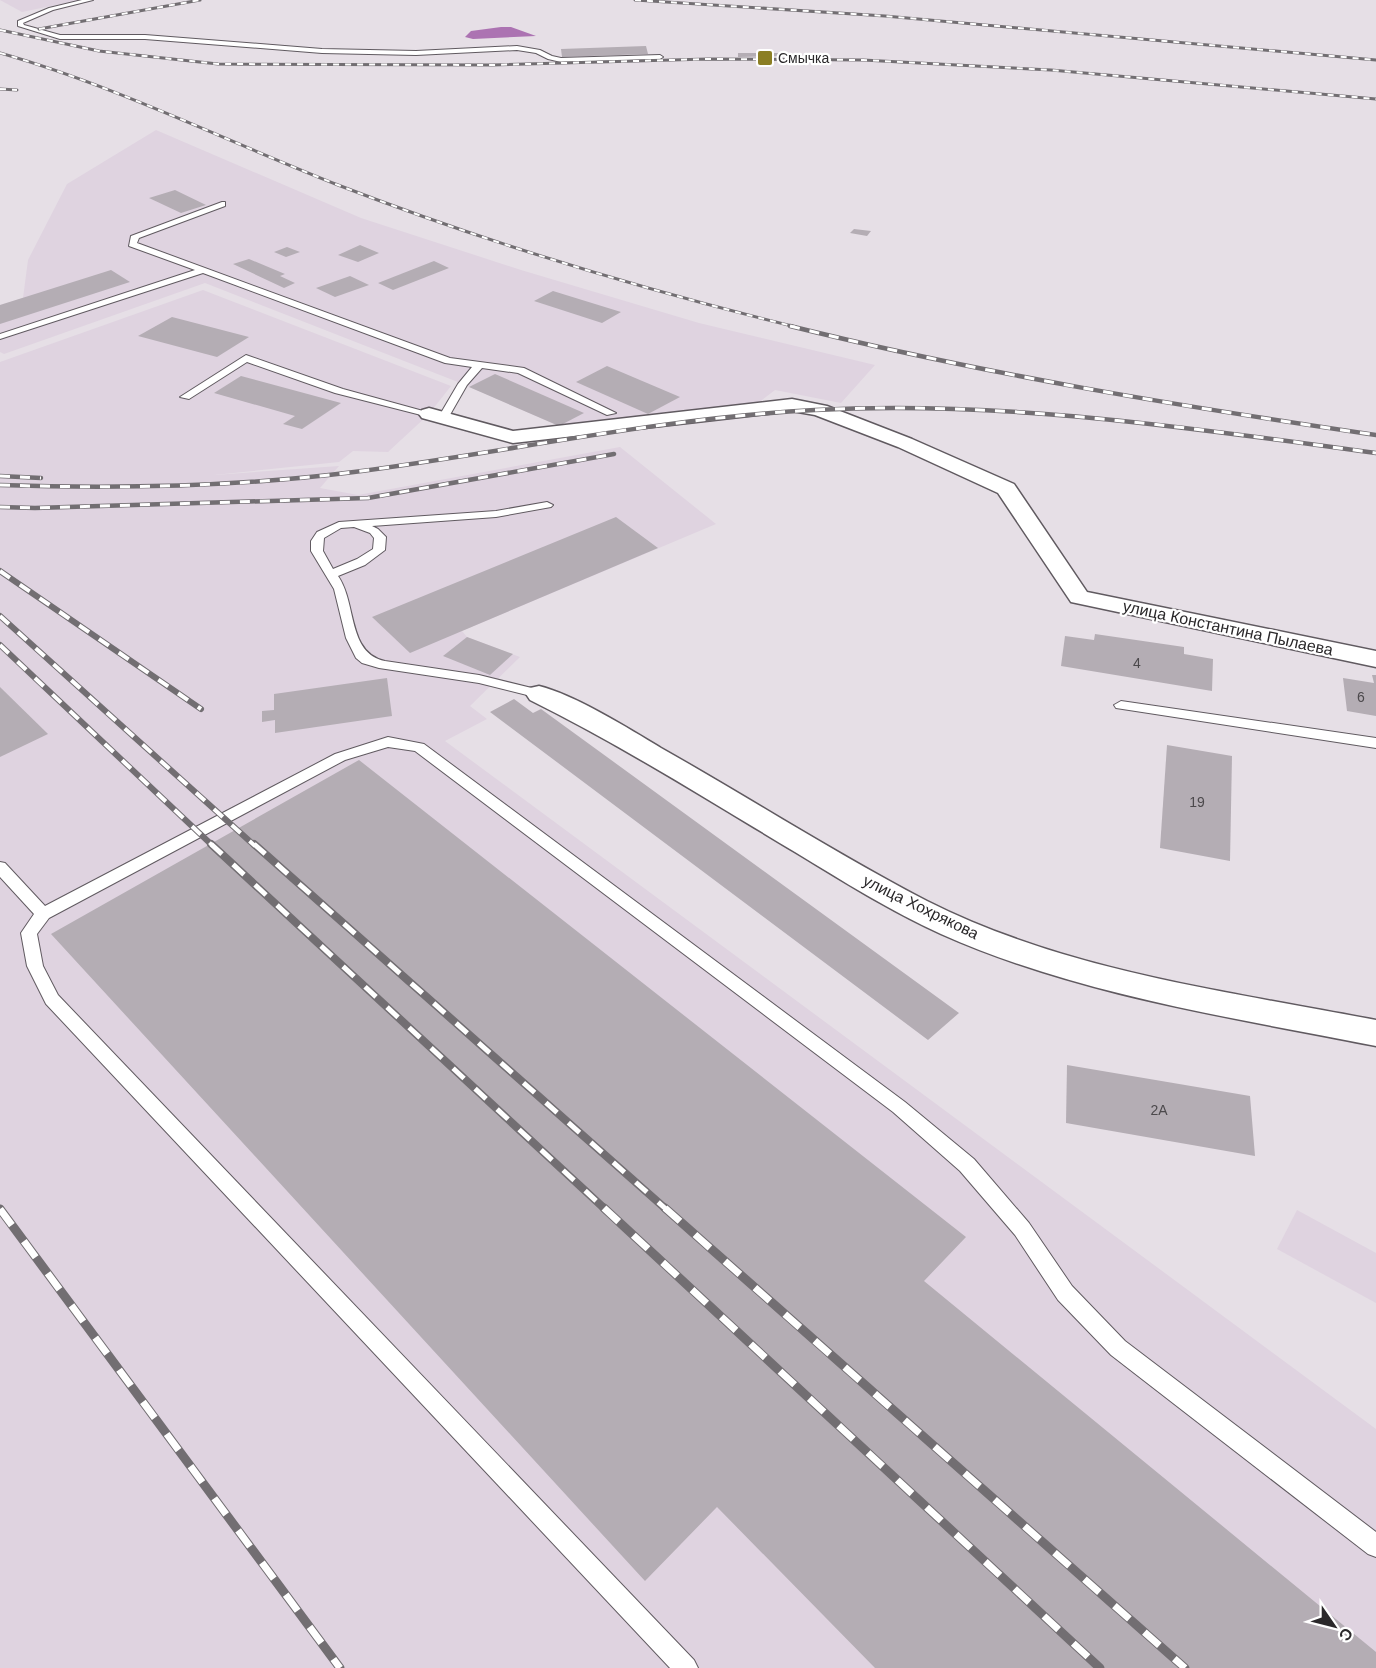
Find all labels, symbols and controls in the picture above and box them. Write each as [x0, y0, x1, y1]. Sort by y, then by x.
marker: Смычка [756, 49, 774, 67]
place label: Смычка [778, 50, 830, 66]
street label: улица Константина Пылаева [1121, 597, 1335, 659]
house number: 4 [1133, 655, 1141, 671]
house number: 6 [1357, 689, 1365, 705]
house number: 19 [1189, 794, 1205, 810]
street label: улица Хохрякова [861, 872, 982, 942]
house number: 2А [1150, 1102, 1168, 1118]
north arrow [1304, 1596, 1364, 1656]
text: С [1335, 1625, 1356, 1644]

